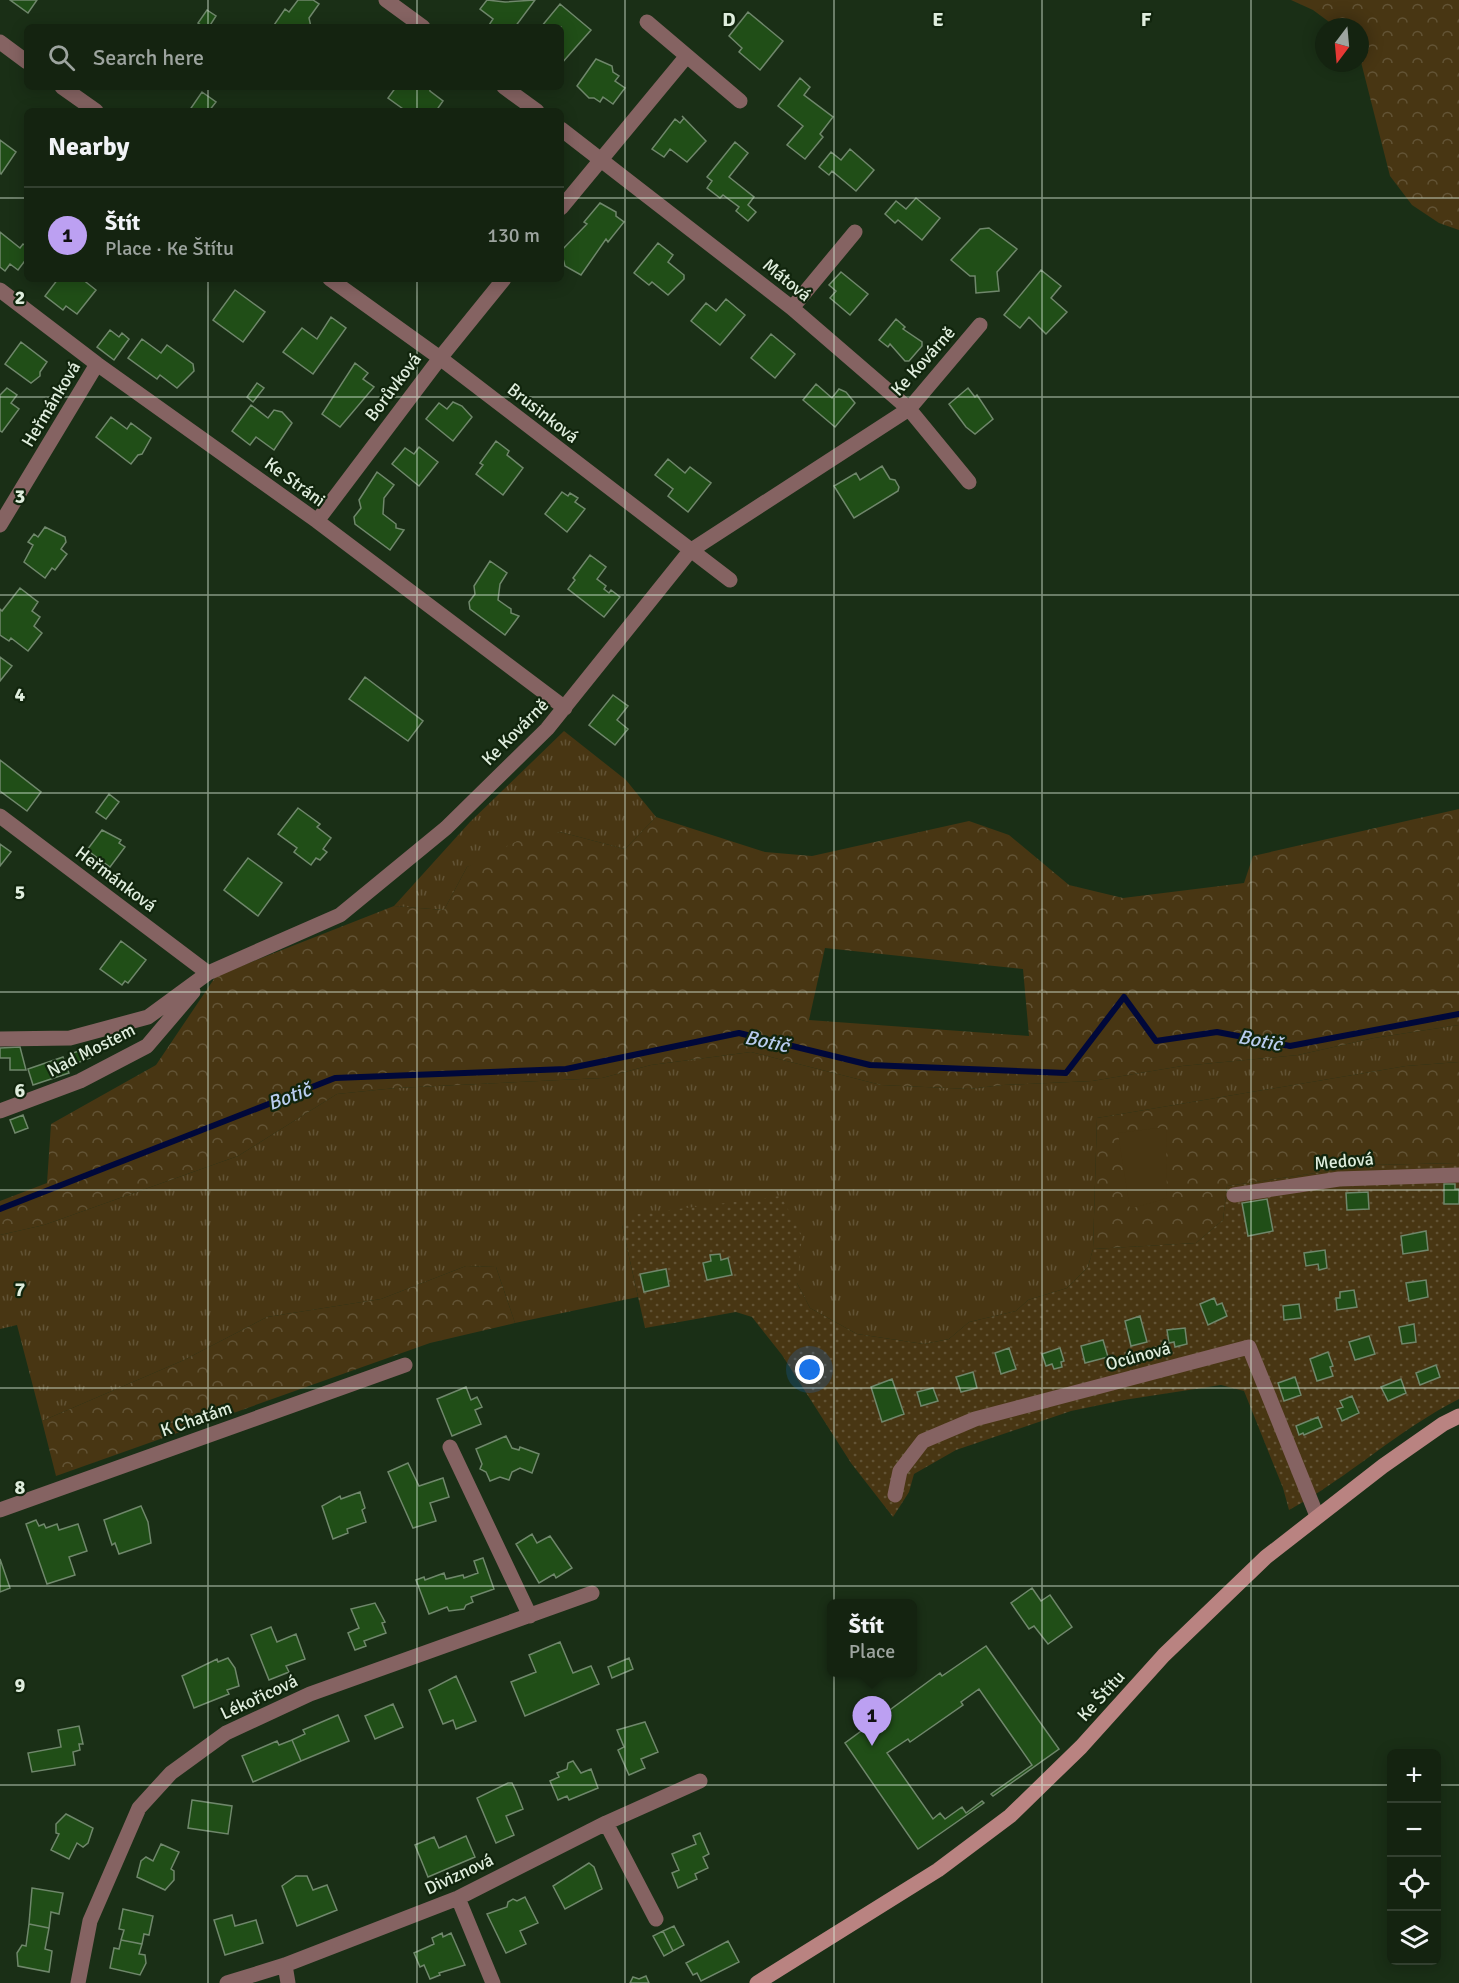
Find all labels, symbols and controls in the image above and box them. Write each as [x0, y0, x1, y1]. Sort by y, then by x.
text: D [722, 7, 736, 32]
text: E [932, 7, 944, 32]
text: F [1141, 7, 1152, 32]
north arrow [1315, 18, 1369, 72]
search box [24, 24, 564, 90]
icon: search [45, 41, 78, 74]
text: Search here [93, 44, 204, 71]
text: Nearby [48, 131, 129, 163]
text: Štít [105, 209, 140, 236]
text: 1 [62, 223, 73, 248]
text: 130 m [487, 223, 540, 248]
text: Place · Ke Štítu [105, 236, 234, 261]
street label: Mátová [758, 254, 816, 306]
text: 2 [15, 285, 25, 310]
street label: Ke Kovárně [886, 322, 960, 400]
street label: Borůvková [360, 348, 426, 426]
street label: Heřmánková [17, 357, 85, 451]
street label: Brusinková [503, 378, 583, 448]
street label: Ke Stráni [260, 453, 330, 511]
text: 3 [15, 484, 25, 509]
text: 4 [15, 682, 26, 707]
street label: Ke Kovárně [477, 694, 553, 770]
street label: Heřmánková [71, 841, 161, 917]
text: 5 [15, 880, 25, 905]
street label: Nad Mostem [43, 1018, 139, 1082]
water label: Botič [1236, 1024, 1287, 1057]
water label: Botič [743, 1025, 794, 1059]
water label: Botič [264, 1076, 317, 1116]
text: 6 [15, 1078, 26, 1103]
street label: Medová [1313, 1147, 1375, 1175]
text: 7 [15, 1277, 26, 1302]
street label: Ocúnová [1103, 1337, 1173, 1375]
your location [795, 1355, 824, 1384]
street label: K Chatám [157, 1397, 235, 1441]
text: 8 [15, 1475, 26, 1500]
popup [827, 1599, 917, 1677]
text: Štít [849, 1612, 884, 1639]
text: Place [849, 1639, 895, 1664]
street label: Ke Štítu [1072, 1666, 1130, 1726]
street label: Lékořicová [217, 1670, 301, 1724]
text: 9 [15, 1673, 26, 1698]
pin: 1 [852, 1696, 892, 1746]
map controls [1387, 1749, 1441, 1965]
button: + [1387, 1749, 1441, 1803]
button: − [1387, 1803, 1441, 1857]
street label: Diviznová [421, 1848, 497, 1900]
button: locate [1387, 1857, 1441, 1911]
button: layers [1387, 1911, 1441, 1965]

